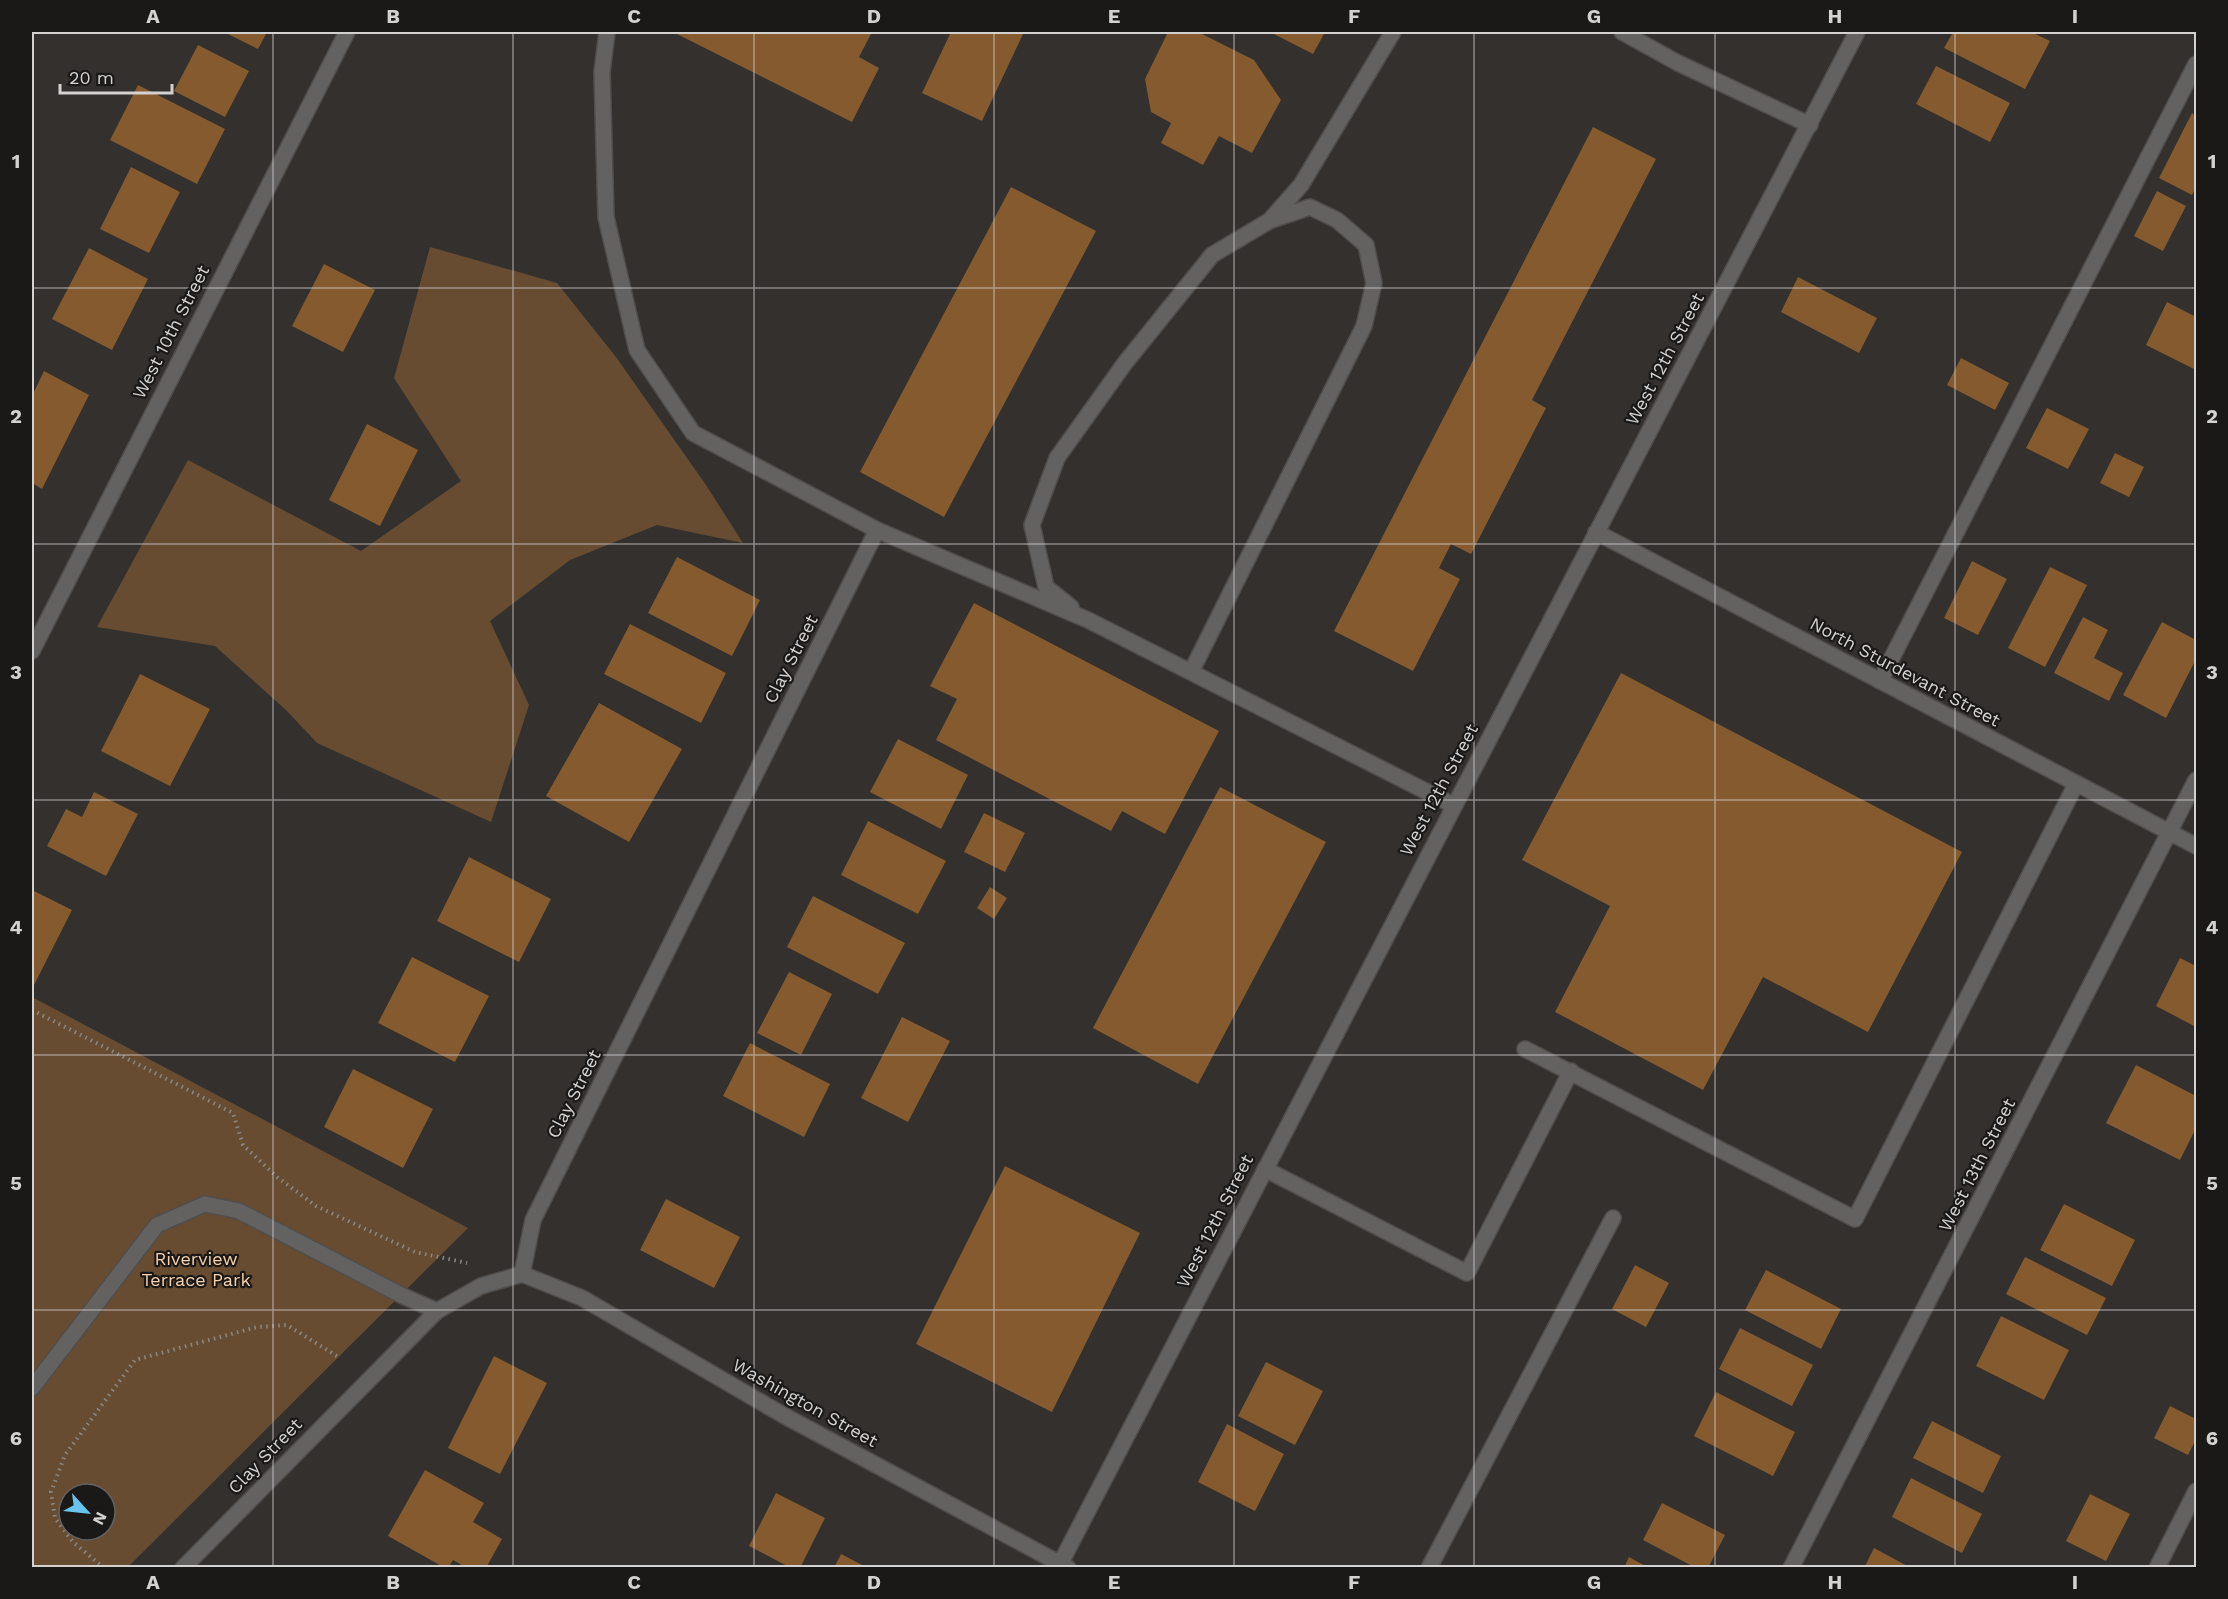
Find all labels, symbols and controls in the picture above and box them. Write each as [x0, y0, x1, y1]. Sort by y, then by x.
text: A [146, 4, 160, 28]
text: B [386, 4, 400, 28]
text: C [627, 4, 641, 28]
text: D [867, 4, 881, 28]
text: E [1108, 4, 1120, 28]
text: F [1348, 4, 1360, 28]
text: G [1587, 4, 1601, 28]
text: H [1828, 4, 1842, 28]
text: I [2072, 4, 2078, 28]
scale bar [60, 57, 172, 95]
text: 20 m [69, 67, 114, 88]
text: 1 [12, 149, 20, 173]
text: 1 [2208, 149, 2216, 173]
street label: West 10th Street [128, 261, 214, 402]
street label: West 12th Street [1621, 289, 1708, 428]
text: 2 [10, 404, 22, 428]
text: 2 [2206, 404, 2218, 428]
street label: Clay Street [759, 611, 822, 707]
street label: North Sturdevant Street [1807, 612, 2004, 731]
text: 3 [10, 660, 22, 684]
text: 3 [2206, 660, 2218, 684]
street label: West 12th Street [1395, 720, 1482, 859]
text: 4 [10, 915, 23, 939]
text: 4 [2206, 915, 2219, 939]
street label: Clay Street [542, 1046, 605, 1142]
street label: West 13th Street [1934, 1094, 2019, 1235]
street label: West 12th Street [1172, 1150, 1257, 1291]
text: 5 [10, 1171, 22, 1195]
text: 5 [2206, 1171, 2218, 1195]
park label: Riverview Terrace Park [141, 1248, 251, 1290]
street label: Washington Street [729, 1354, 882, 1451]
street label: Clay Street [224, 1413, 306, 1498]
text: 6 [10, 1426, 22, 1450]
text: 6 [2206, 1426, 2218, 1450]
north arrow [57, 1482, 117, 1542]
text: N [89, 1509, 111, 1528]
text: A [146, 1570, 160, 1594]
text: B [386, 1570, 400, 1594]
text: C [627, 1570, 641, 1594]
text: D [867, 1570, 881, 1594]
text: E [1108, 1570, 1120, 1594]
text: F [1348, 1570, 1360, 1594]
text: G [1587, 1570, 1601, 1594]
text: H [1828, 1570, 1842, 1594]
text: I [2072, 1570, 2078, 1594]

